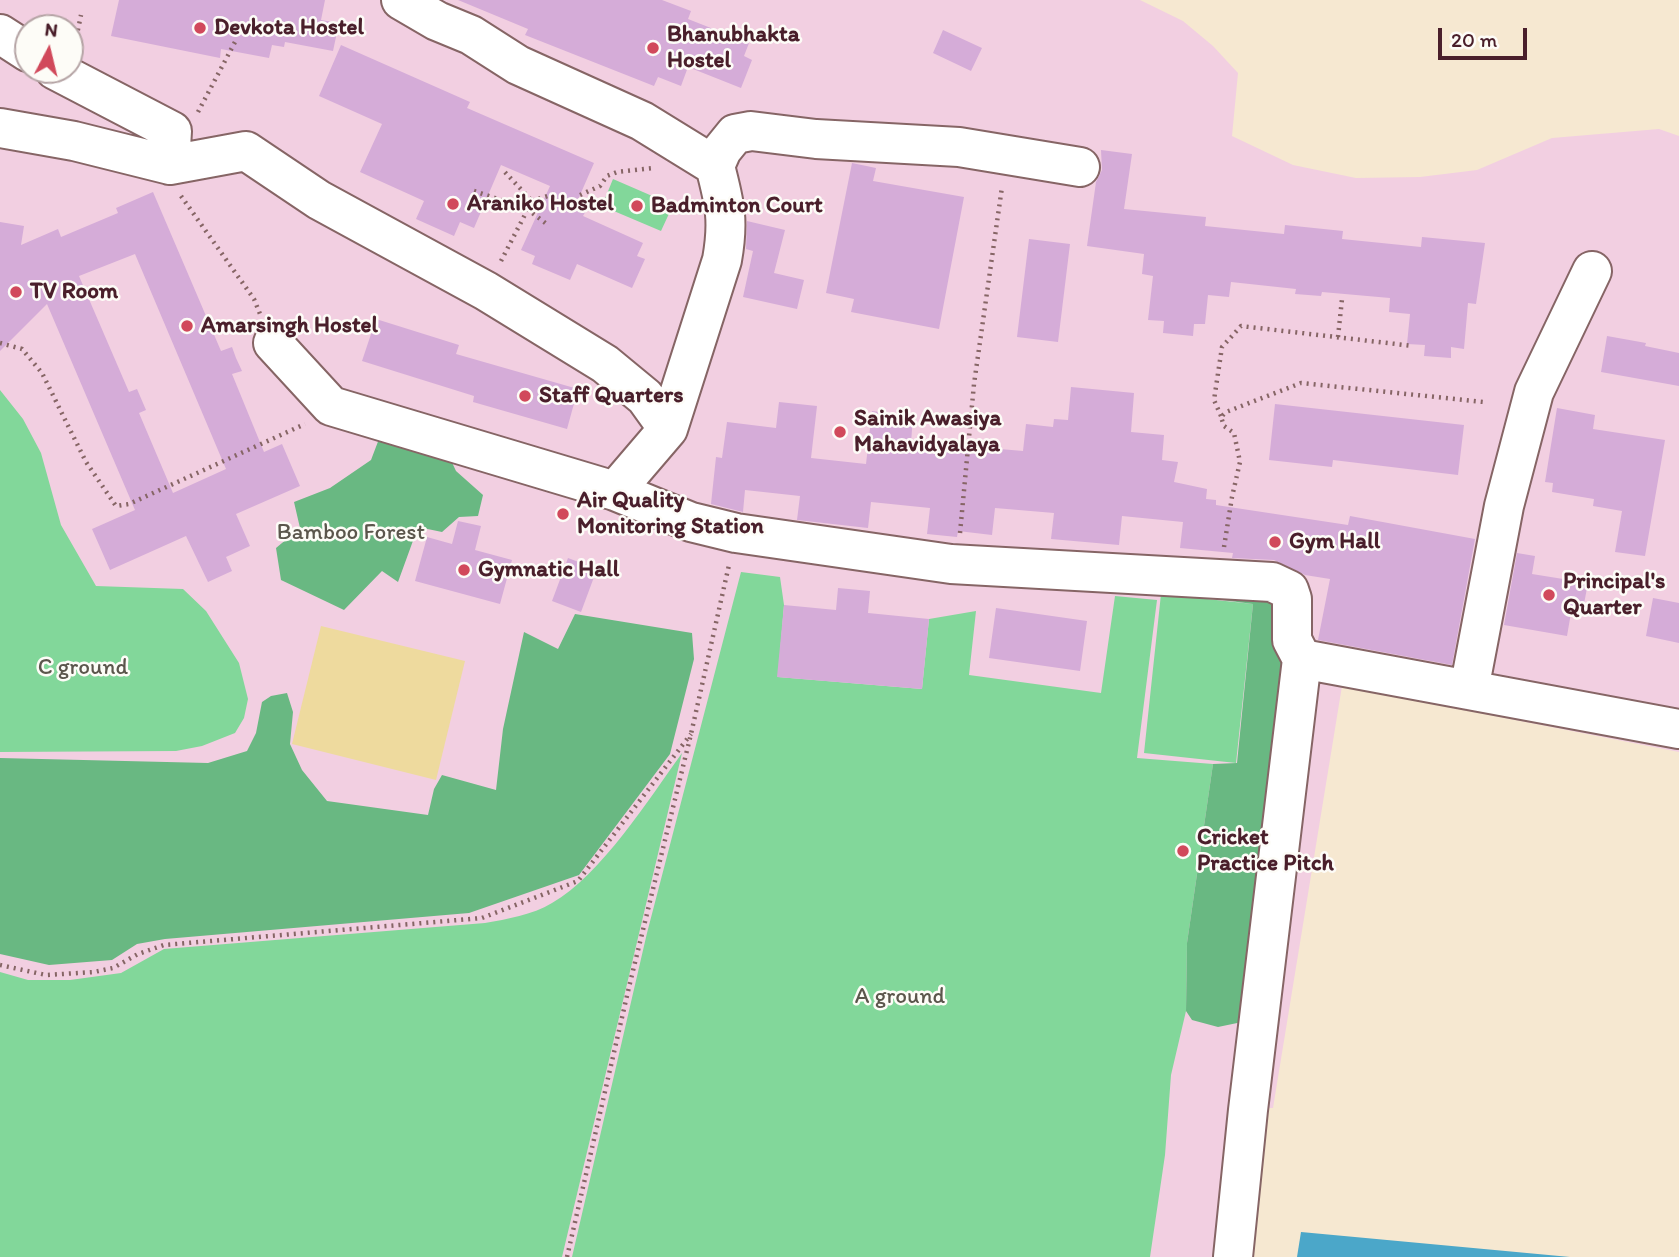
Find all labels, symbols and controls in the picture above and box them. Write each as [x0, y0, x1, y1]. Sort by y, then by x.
north arrow [14, 14, 84, 84]
place label: Devkota Hostel [214, 14, 364, 42]
scale bar [1441, 14, 1530, 58]
text: N [44, 17, 59, 42]
marker: Devkota Hostel [192, 20, 208, 36]
place label: Bhanubhakta Hostel [667, 21, 800, 75]
text: 20 m [1451, 27, 1497, 52]
marker: Bhanubhakta Hostel [645, 40, 661, 56]
place label: Araniko Hostel [467, 190, 614, 218]
place label: Badminton Court [651, 192, 823, 220]
marker: Araniko Hostel [445, 196, 461, 212]
marker: Badminton Court [629, 198, 645, 214]
place label: TV Room [30, 278, 118, 306]
marker: TV Room [8, 284, 24, 300]
place label: Amarsingh Hostel [201, 312, 378, 340]
marker: Amarsingh Hostel [179, 318, 195, 334]
place label: Staff Quarters [539, 382, 683, 410]
marker: Staff Quarters [517, 388, 533, 404]
place label: Sainik Awasiya Mahavidyalaya [854, 405, 1001, 459]
marker: Sainik Awasiya Mahavidyalaya [832, 424, 848, 440]
place label: Air Quality Monitoring Station [577, 487, 764, 541]
marker: Air Quality Monitoring Station [555, 506, 571, 522]
park label: Bamboo Forest [277, 519, 425, 547]
place label: Gym Hall [1289, 528, 1380, 556]
marker: Gym Hall [1267, 534, 1283, 550]
place label: Gymnatic Hall [478, 556, 619, 584]
marker: Gymnatic Hall [456, 562, 472, 578]
place label: Principal's Quarter [1563, 568, 1665, 622]
marker: Principal's Quarter [1541, 587, 1557, 603]
park label: C ground [38, 654, 128, 682]
place label: Cricket Practice Pitch [1197, 824, 1334, 878]
marker: Cricket Practice Pitch [1175, 843, 1191, 859]
park label: A ground [855, 983, 945, 1011]

